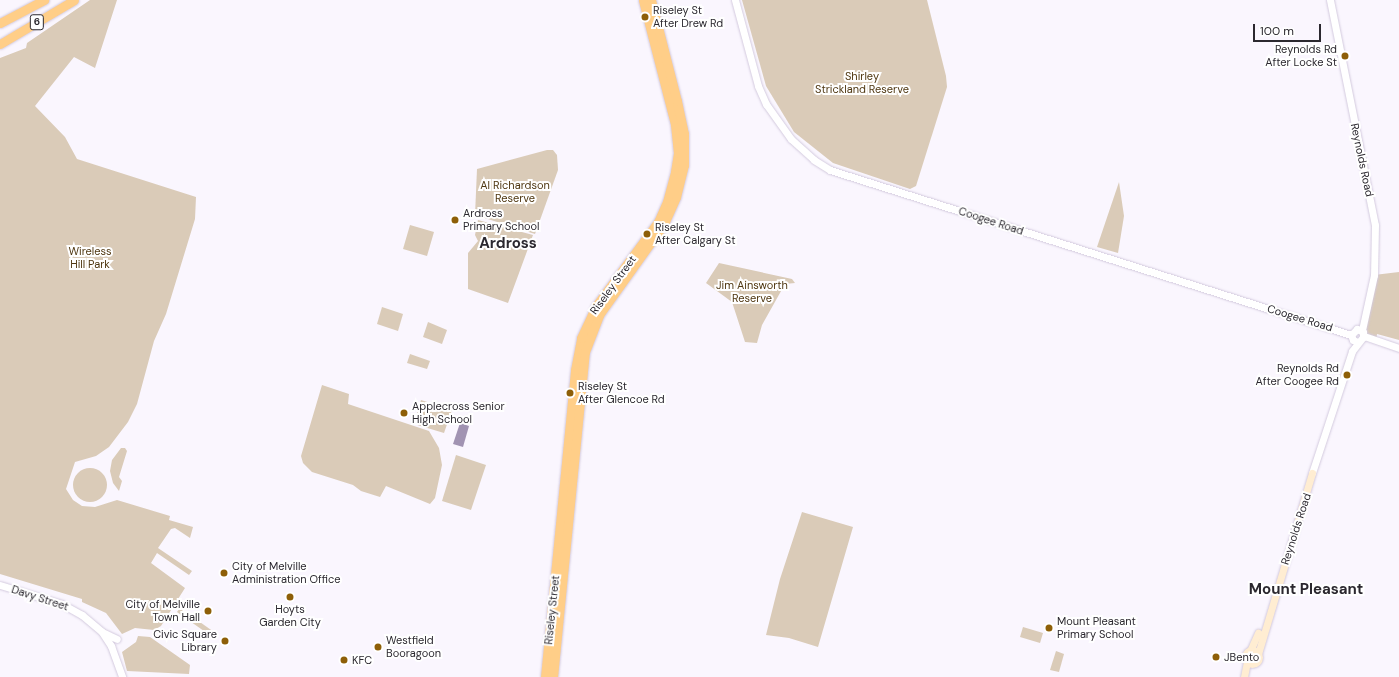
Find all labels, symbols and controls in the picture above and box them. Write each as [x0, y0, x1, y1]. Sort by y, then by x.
place label: Riseley St After Drew Rd [653, 4, 723, 30]
marker: Riseley St After Drew Rd [640, 12, 650, 22]
road number: 6 [29, 14, 45, 30]
scale bar [1255, 16, 1323, 42]
text: 100 m [1260, 23, 1294, 39]
place label: Reynolds Rd After Locke St [1265, 43, 1337, 69]
marker: Reynolds Rd After Locke St [1340, 51, 1350, 61]
park label: Shirley Strickland Reserve [815, 70, 909, 96]
street label: Reynolds Road [1348, 122, 1376, 198]
park label: Al Richardson Reserve [480, 179, 550, 205]
street label: Coogee Road [957, 204, 1025, 238]
place label: Ardross Primary School [463, 207, 539, 233]
marker: Ardross Primary School [450, 215, 460, 225]
place label: Riseley St After Calgary St [655, 221, 736, 247]
marker: Riseley St After Calgary St [642, 229, 652, 239]
district label: Ardross [479, 235, 537, 253]
park label: Wireless Hill Park [68, 245, 112, 271]
street label: Riseley Street [587, 253, 639, 317]
park label: Jim Ainsworth Reserve [716, 279, 788, 305]
street label: Coogee Road [1266, 302, 1334, 334]
place label: Reynolds Rd After Coogee Rd [1256, 362, 1339, 388]
marker: Reynolds Rd After Coogee Rd [1342, 370, 1352, 380]
place label: Riseley St After Glencoe Rd [578, 380, 665, 406]
marker: Riseley St After Glencoe Rd [565, 388, 575, 398]
place label: Applecross Senior High School [412, 400, 505, 426]
marker: Applecross Senior High School [399, 408, 409, 418]
street label: Reynolds Road [1278, 491, 1314, 567]
place label: City of Melville Administration Office [232, 560, 340, 586]
marker: City of Melville Administration Office [219, 568, 229, 578]
street label: Riseley Street [542, 575, 562, 645]
district label: Mount Pleasant [1249, 581, 1363, 599]
street label: Davy Street [10, 583, 70, 613]
marker: Hoyts Garden City [285, 592, 295, 602]
place label: City of Melville Town Hall [125, 598, 200, 624]
place label: Hoyts Garden City [259, 603, 321, 629]
marker: City of Melville Town Hall [203, 606, 213, 616]
place label: Mount Pleasant Primary School [1057, 615, 1136, 641]
marker: Mount Pleasant Primary School [1044, 623, 1054, 633]
place label: Civic Square Library [153, 628, 217, 654]
place label: Westfield Booragoon [386, 634, 441, 660]
marker: Civic Square Library [220, 636, 230, 646]
marker: Westfield Booragoon [373, 642, 383, 652]
place label: JBento [1224, 650, 1259, 664]
marker: JBento [1211, 652, 1221, 662]
place label: KFC [352, 653, 372, 667]
marker: KFC [339, 655, 349, 665]

